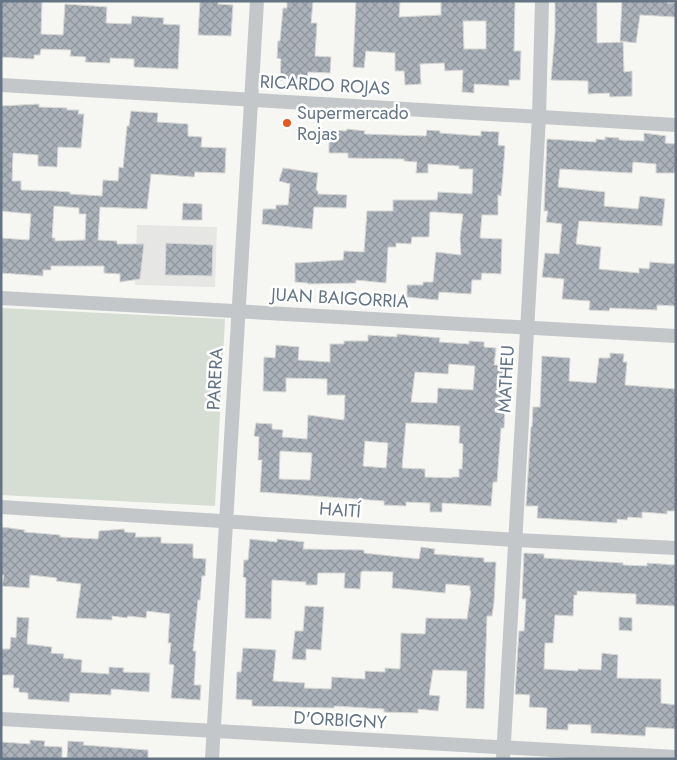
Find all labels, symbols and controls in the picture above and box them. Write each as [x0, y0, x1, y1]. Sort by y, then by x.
street label: RICARDO ROJAS [259, 69, 391, 101]
place label: Supermercado Rojas [297, 100, 409, 147]
marker: Supermercado Rojas [281, 117, 293, 129]
street label: JUAN BAIGORRIA [269, 281, 409, 315]
street label: MATHEU [491, 345, 521, 413]
street label: PARERA [200, 347, 230, 411]
street label: HAITÍ [318, 496, 362, 524]
street label: D'ORBIGNY [293, 705, 388, 735]

